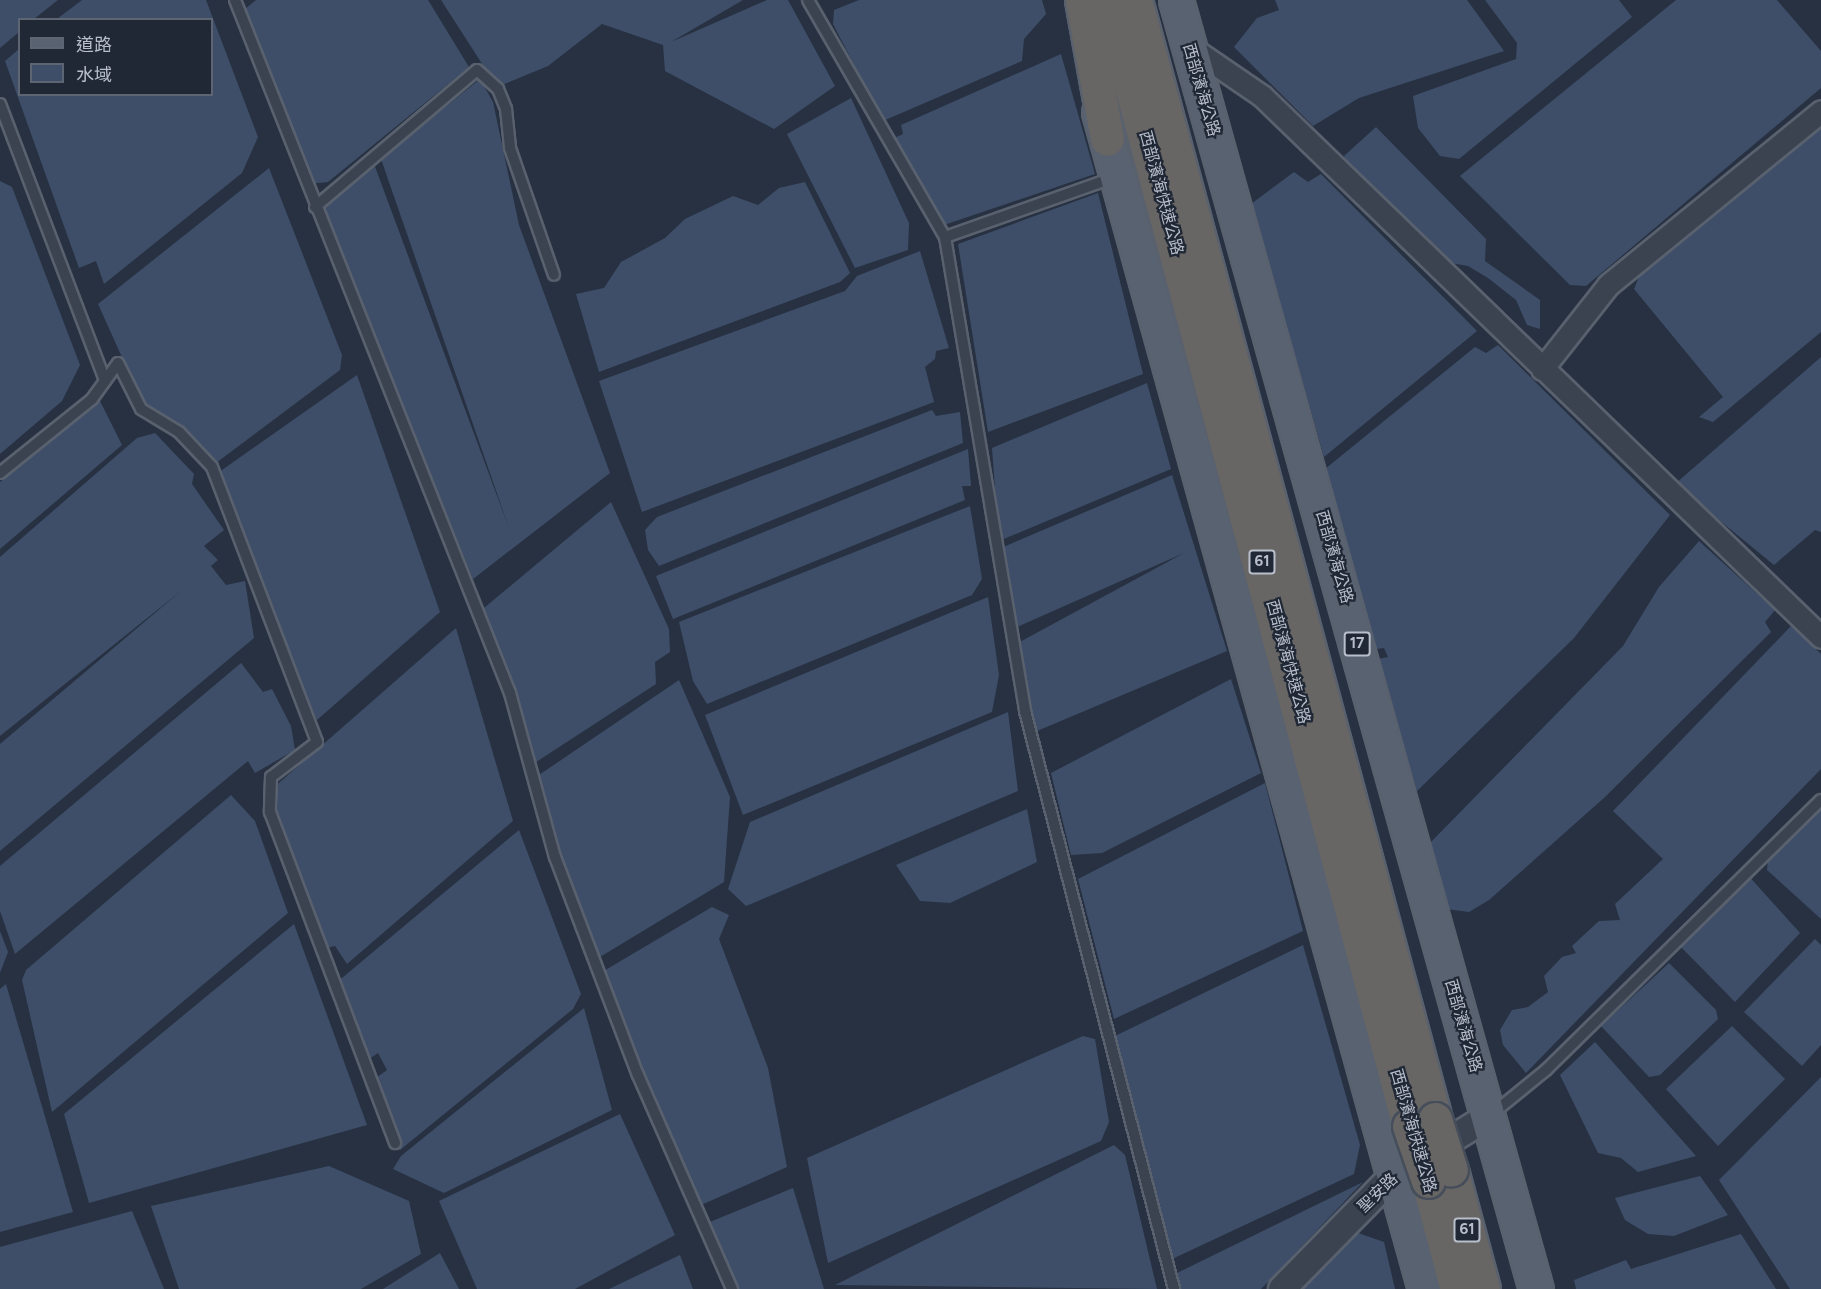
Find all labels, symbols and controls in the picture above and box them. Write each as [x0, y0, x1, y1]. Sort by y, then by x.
legend [18, 18, 213, 96]
text: 道路 [76, 34, 112, 56]
street label: 西部濱海公路 [1179, 41, 1223, 139]
text: 水域 [76, 64, 112, 86]
street label: 西部濱海快速公路 [1135, 129, 1187, 257]
street label: 西部濱海公路 [1312, 508, 1356, 606]
road number: 61 [1247, 550, 1277, 574]
street label: 西部濱海快速公路 [1262, 598, 1314, 726]
road number: 17 [1344, 632, 1370, 656]
street label: 西部濱海公路 [1441, 977, 1485, 1075]
street label: 西部濱海快速公路 [1386, 1067, 1440, 1195]
street label: 聖安路 [1354, 1169, 1402, 1217]
road number: 61 [1452, 1218, 1482, 1242]

